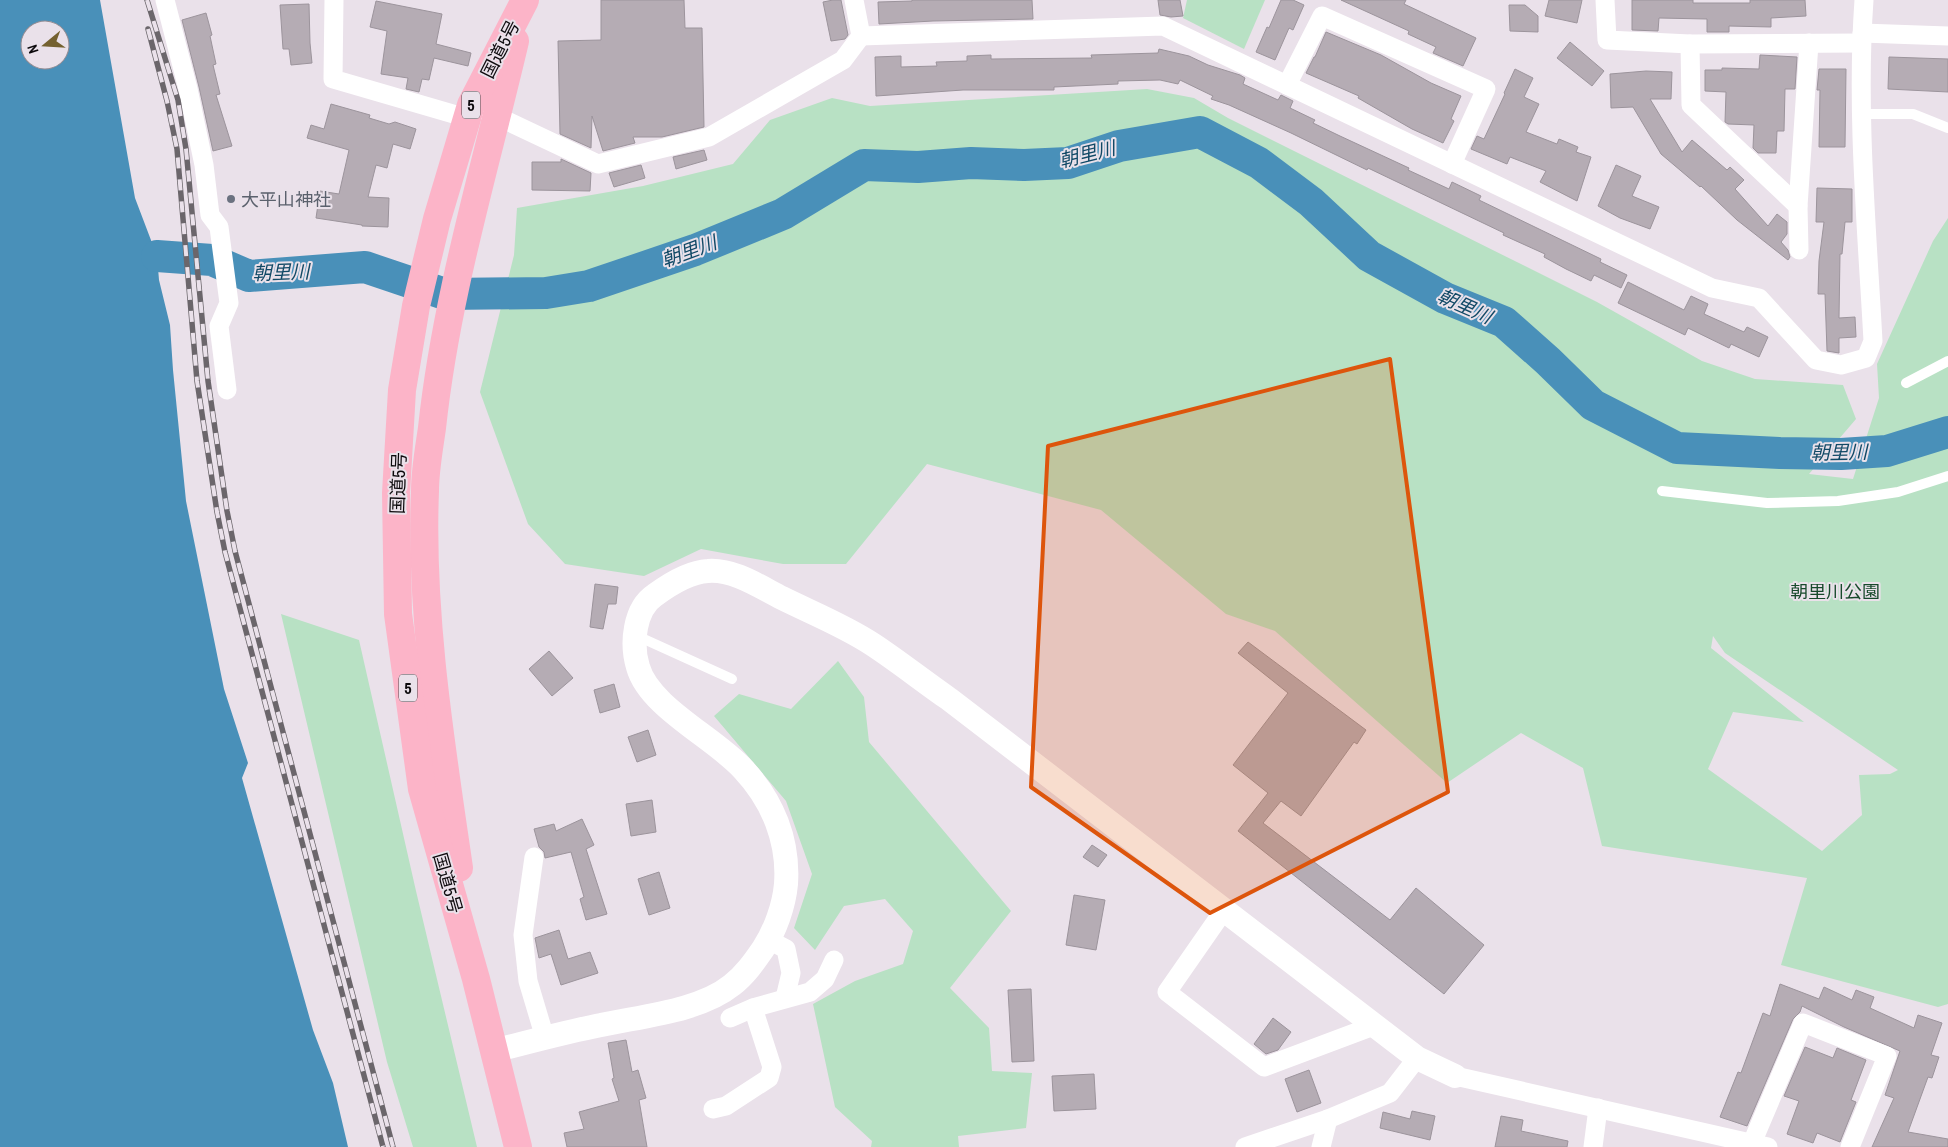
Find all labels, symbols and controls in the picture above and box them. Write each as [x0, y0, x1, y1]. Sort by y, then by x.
street label: 国道5号 [475, 16, 525, 82]
north arrow [20, 20, 70, 70]
text: N [23, 42, 42, 56]
road number: 5 [462, 92, 480, 118]
water label: 朝里川 [1056, 134, 1120, 174]
place label: 大平山神社 [241, 187, 331, 212]
marker: 大平山神社 [225, 193, 237, 205]
water label: 朝里川 [658, 228, 722, 273]
water label: 朝里川 [252, 258, 312, 286]
water label: 朝里川 [1434, 283, 1498, 330]
water label: 朝里川 [1810, 438, 1870, 465]
street label: 国道5号 [384, 451, 412, 515]
park label: 朝里川公園 [1790, 579, 1880, 604]
road number: 5 [399, 674, 417, 701]
street label: 国道5号 [427, 850, 469, 916]

